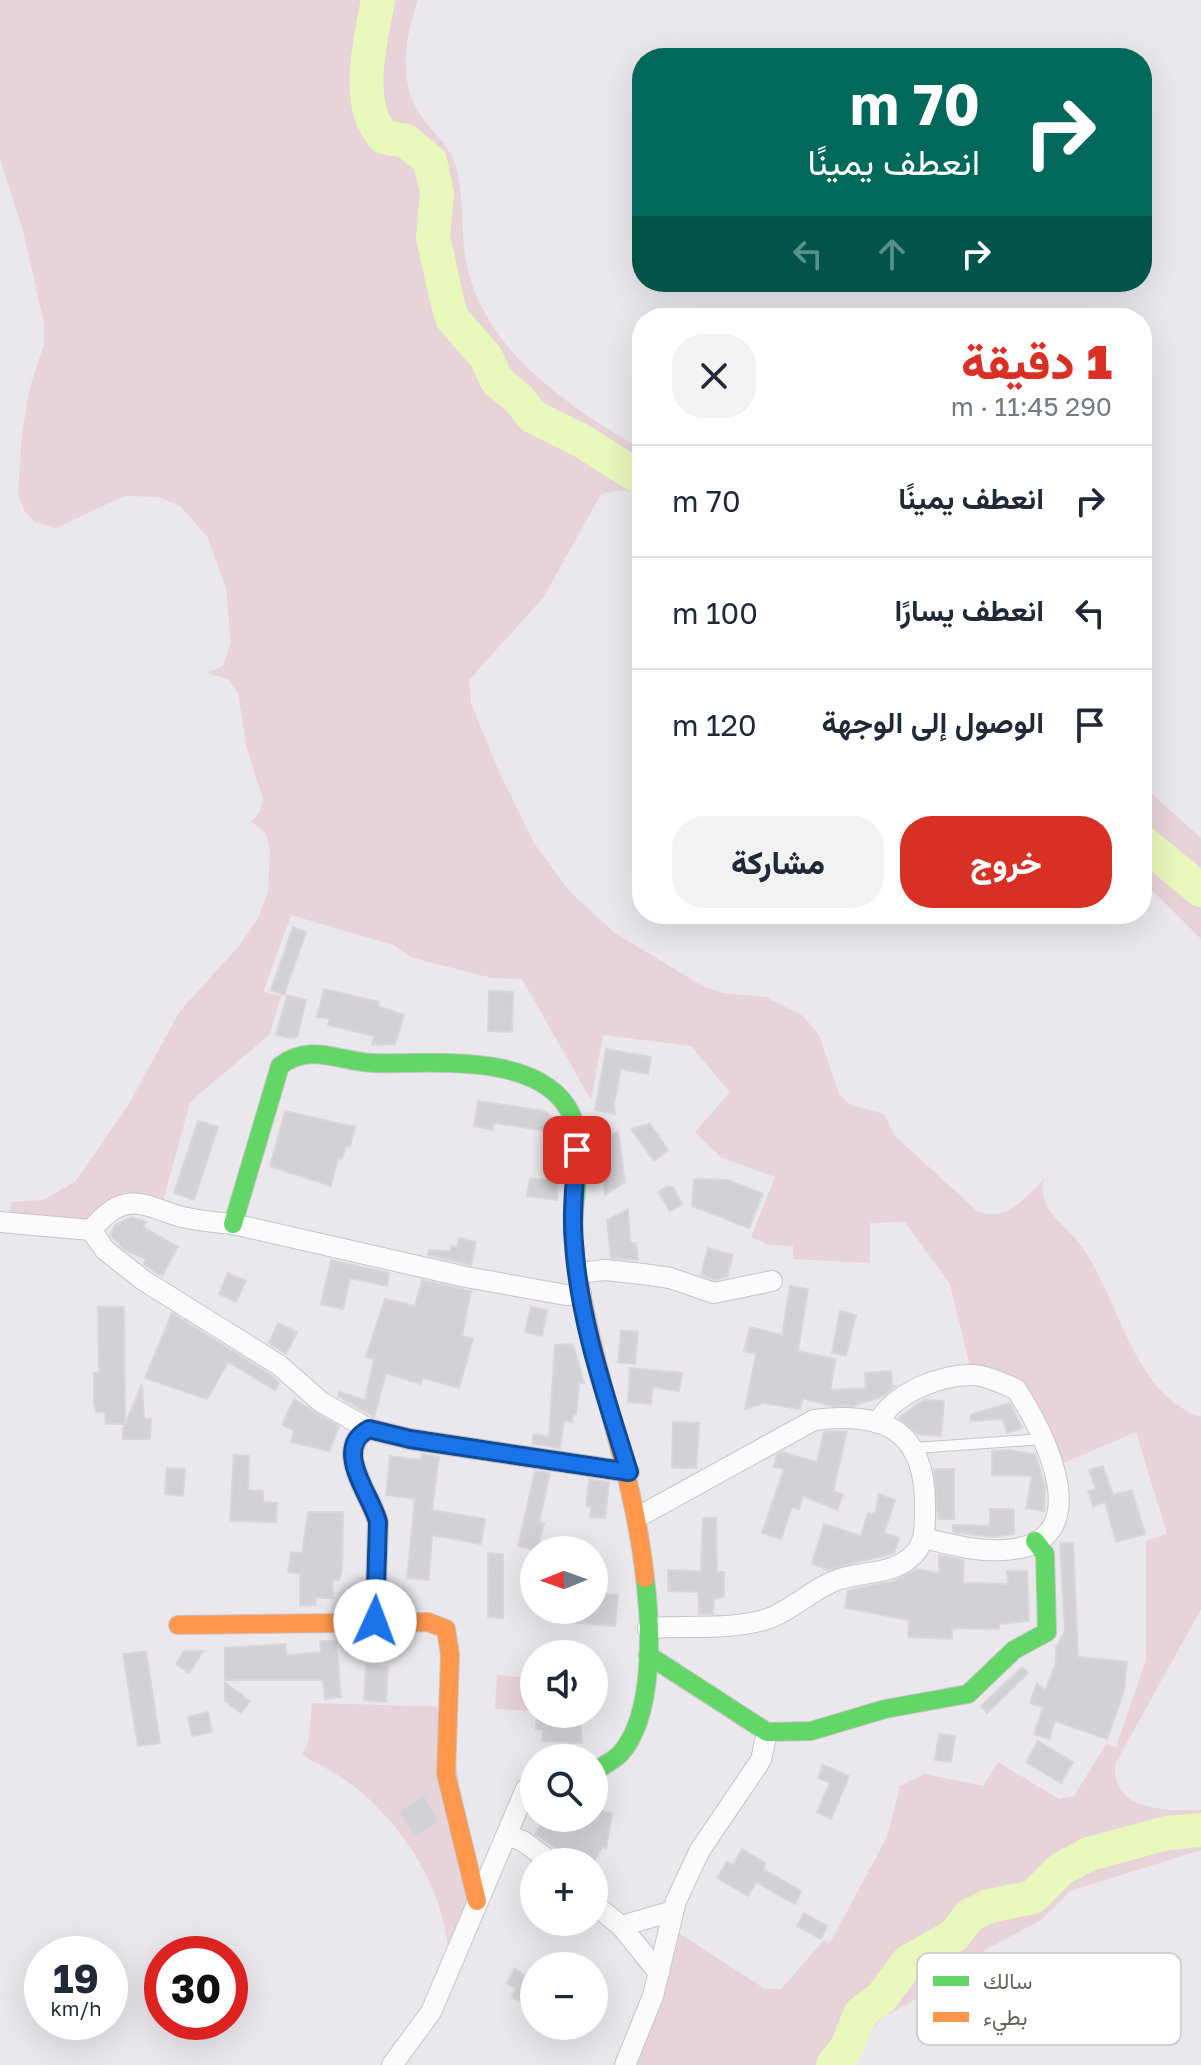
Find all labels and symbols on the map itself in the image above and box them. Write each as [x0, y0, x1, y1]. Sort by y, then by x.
pin [543, 1116, 611, 1184]
north arrow [520, 1536, 608, 1624]
position arrow [333, 1579, 417, 1663]
speed limit sign: 30 [144, 1936, 248, 2040]
legend [917, 1953, 1181, 2045]
text: سالك [983, 1967, 1032, 1994]
text: بطيء [983, 2003, 1028, 2036]

